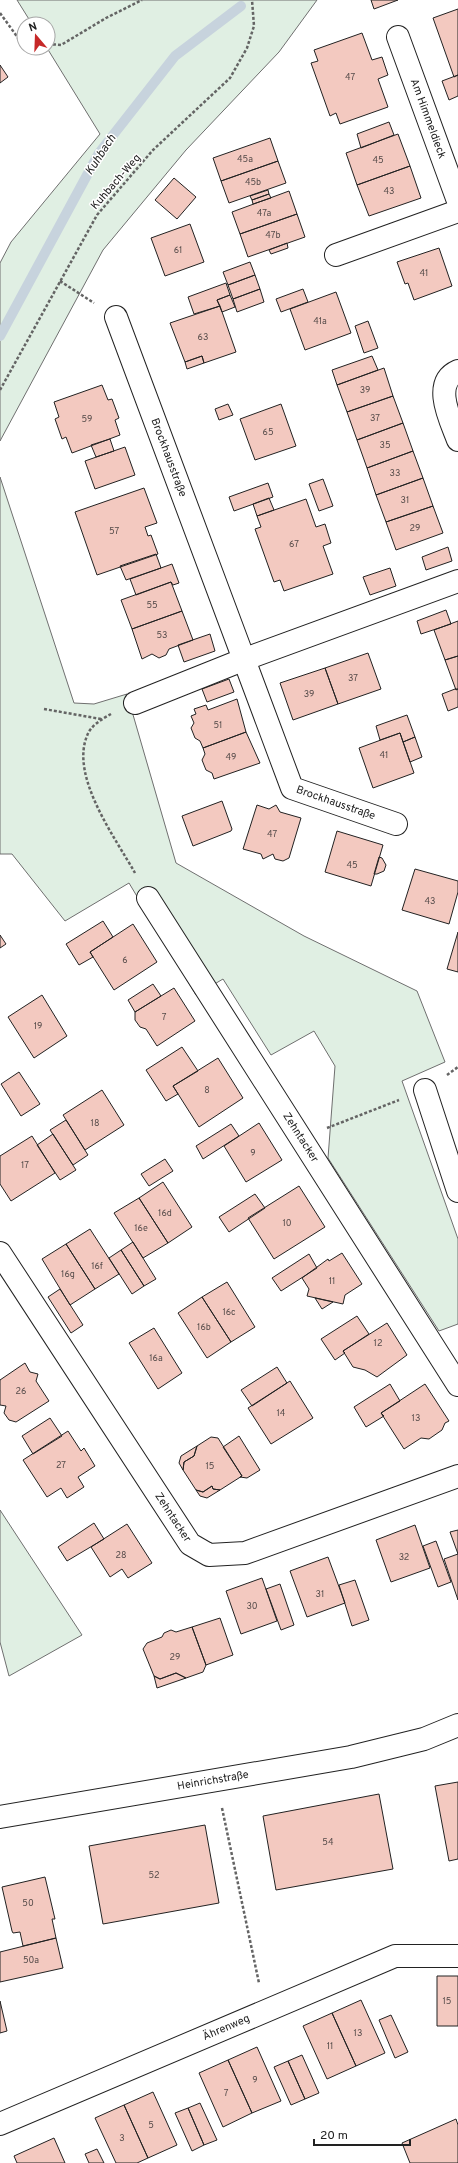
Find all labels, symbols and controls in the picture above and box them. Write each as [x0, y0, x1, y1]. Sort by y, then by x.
north arrow [16, 16, 56, 56]
text: N [27, 20, 39, 35]
house number: 47 [345, 72, 355, 83]
street label: Am Himmeldieck [407, 77, 449, 161]
water label: Kuhbach [82, 131, 120, 178]
street label: Kuhbach-Weg [88, 151, 144, 213]
house number: 45a [237, 154, 253, 165]
house number: 45 [372, 155, 384, 166]
house number: 45b [245, 177, 261, 188]
house number: 43 [383, 186, 395, 197]
house number: 47a [257, 208, 272, 219]
house number: 47b [265, 230, 281, 241]
house number: 61 [174, 245, 182, 256]
house number: 41 [420, 268, 428, 279]
house number: 41a [313, 316, 327, 327]
house number: 63 [198, 332, 208, 343]
house number: 39 [360, 385, 370, 396]
house number: 37 [370, 413, 380, 424]
house number: 59 [82, 414, 92, 425]
street label: Brockhausstraße [147, 416, 190, 499]
house number: 65 [263, 427, 273, 438]
house number: 35 [379, 440, 391, 451]
house number: 33 [390, 468, 400, 479]
house number: 31 [401, 495, 409, 506]
house number: 29 [410, 523, 420, 534]
house number: 57 [109, 526, 119, 537]
house number: 67 [289, 539, 299, 550]
house number: 55 [146, 600, 158, 611]
house number: 53 [156, 630, 168, 641]
house number: 37 [348, 673, 358, 684]
house number: 39 [304, 689, 314, 700]
house number: 51 [214, 720, 222, 731]
house number: 41 [380, 750, 388, 761]
house number: 49 [226, 752, 236, 763]
street label: Brockhausstraße [294, 783, 377, 823]
house number: 47 [267, 829, 277, 840]
house number: 45 [346, 860, 358, 871]
house number: 43 [424, 896, 436, 907]
house number: 6 [122, 955, 128, 966]
house number: 7 [162, 1012, 167, 1023]
house number: 19 [34, 1021, 42, 1032]
house number: 8 [204, 1085, 210, 1096]
street label: Zehntacker [279, 1110, 322, 1166]
house number: 18 [91, 1118, 99, 1129]
house number: 9 [250, 1148, 256, 1159]
house number: 17 [21, 1160, 29, 1171]
house number: 16d [158, 1208, 172, 1219]
house number: 10 [282, 1218, 292, 1229]
house number: 16e [134, 1223, 148, 1234]
house number: 16f [91, 1261, 103, 1272]
house number: 16g [61, 1269, 75, 1280]
house number: 11 [329, 1276, 335, 1287]
house number: 16c [222, 1307, 236, 1318]
house number: 16b [197, 1322, 211, 1333]
house number: 12 [374, 1338, 382, 1349]
house number: 16a [149, 1353, 163, 1364]
house number: 26 [16, 1386, 26, 1397]
house number: 14 [277, 1408, 286, 1419]
house number: 13 [412, 1413, 420, 1424]
house number: 27 [56, 1460, 66, 1471]
house number: 15 [206, 1461, 214, 1472]
street label: Zehntacker [151, 1490, 194, 1546]
house number: 28 [115, 1550, 127, 1561]
house number: 32 [399, 1552, 409, 1563]
house number: 31 [316, 1589, 324, 1600]
house number: 30 [246, 1601, 258, 1612]
house number: 29 [170, 1652, 180, 1663]
street label: Heinrichstraße [176, 1768, 250, 1794]
house number: 54 [322, 1837, 334, 1848]
house number: 52 [148, 1870, 160, 1881]
house number: 50 [22, 1898, 34, 1909]
house number: 50a [23, 1955, 39, 1966]
house number: 15 [443, 1996, 451, 2007]
street label: Ährenweg [200, 2011, 252, 2044]
house number: 13 [354, 2028, 362, 2039]
house number: 11 [327, 2041, 333, 2052]
house number: 9 [252, 2075, 258, 2086]
house number: 7 [224, 2088, 229, 2099]
house number: 5 [148, 2120, 154, 2131]
scale bar [314, 2121, 410, 2147]
text: 20 m [320, 2128, 348, 2144]
house number: 3 [119, 2133, 125, 2144]

